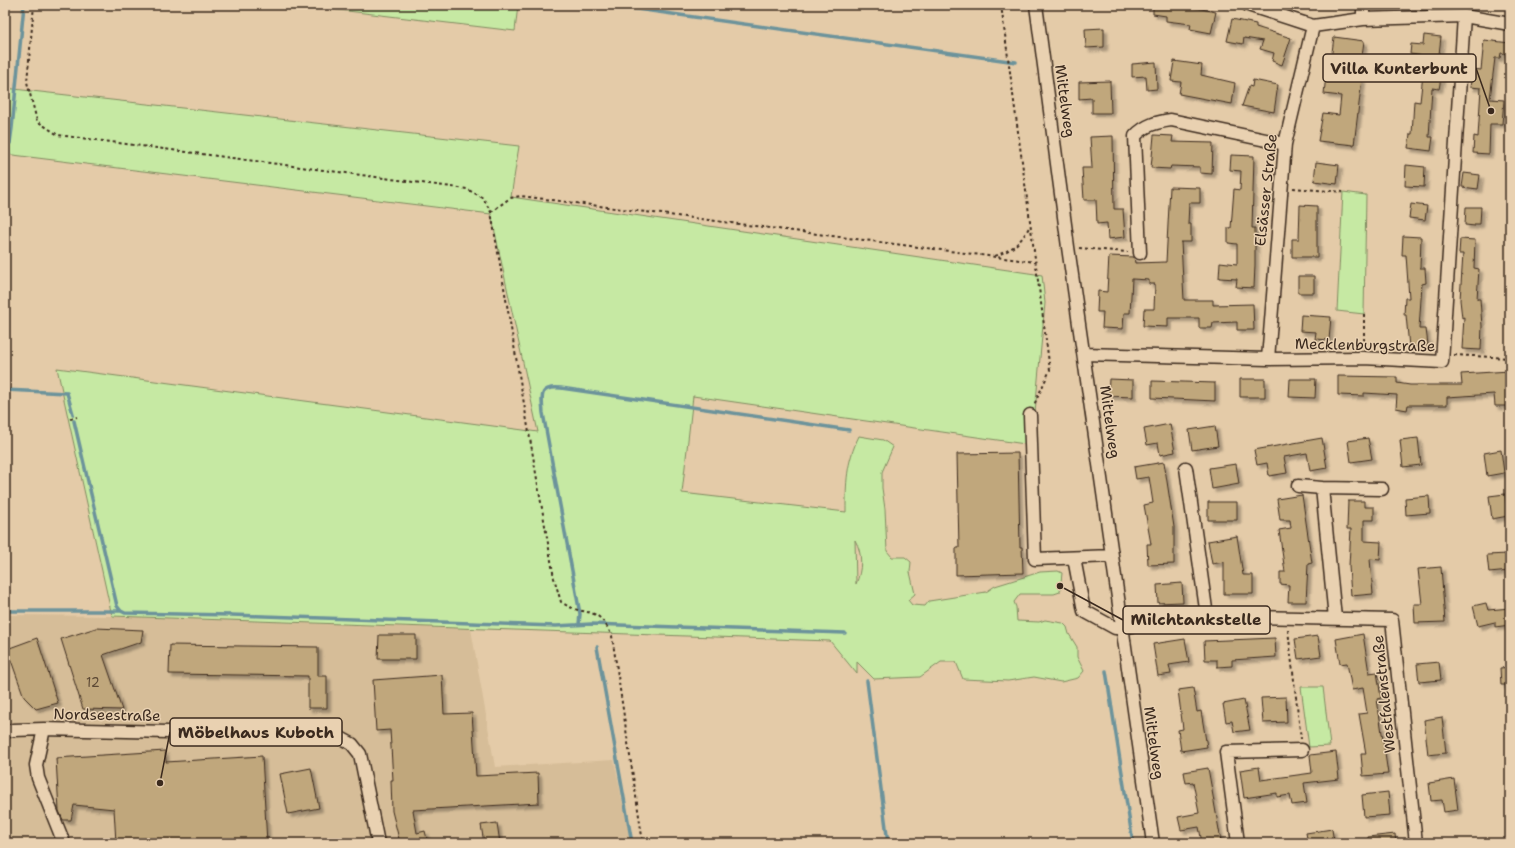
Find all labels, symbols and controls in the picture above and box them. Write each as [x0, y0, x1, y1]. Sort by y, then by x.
callout: Villa Kunterbunt [1323, 54, 1476, 82]
text: Villa Kunterbunt [1330, 58, 1468, 79]
street label: Mittelweg [1050, 63, 1080, 139]
street label: Elsässer Straße [1250, 133, 1282, 247]
street label: Mecklenburgstraße [1295, 334, 1435, 356]
street label: Mittelweg [1095, 384, 1125, 460]
callout: Milchtankstelle [1123, 606, 1270, 634]
text: Milchtankstelle [1130, 609, 1262, 630]
street label: Westfalenstraße [1368, 634, 1400, 754]
house number: 12 [86, 674, 100, 691]
street label: Nordseestraße [53, 704, 161, 726]
street label: Mittelweg [1139, 705, 1169, 781]
callout: Möbelhaus Kuboth [170, 718, 342, 746]
text: Möbelhaus Kuboth [178, 722, 334, 743]

